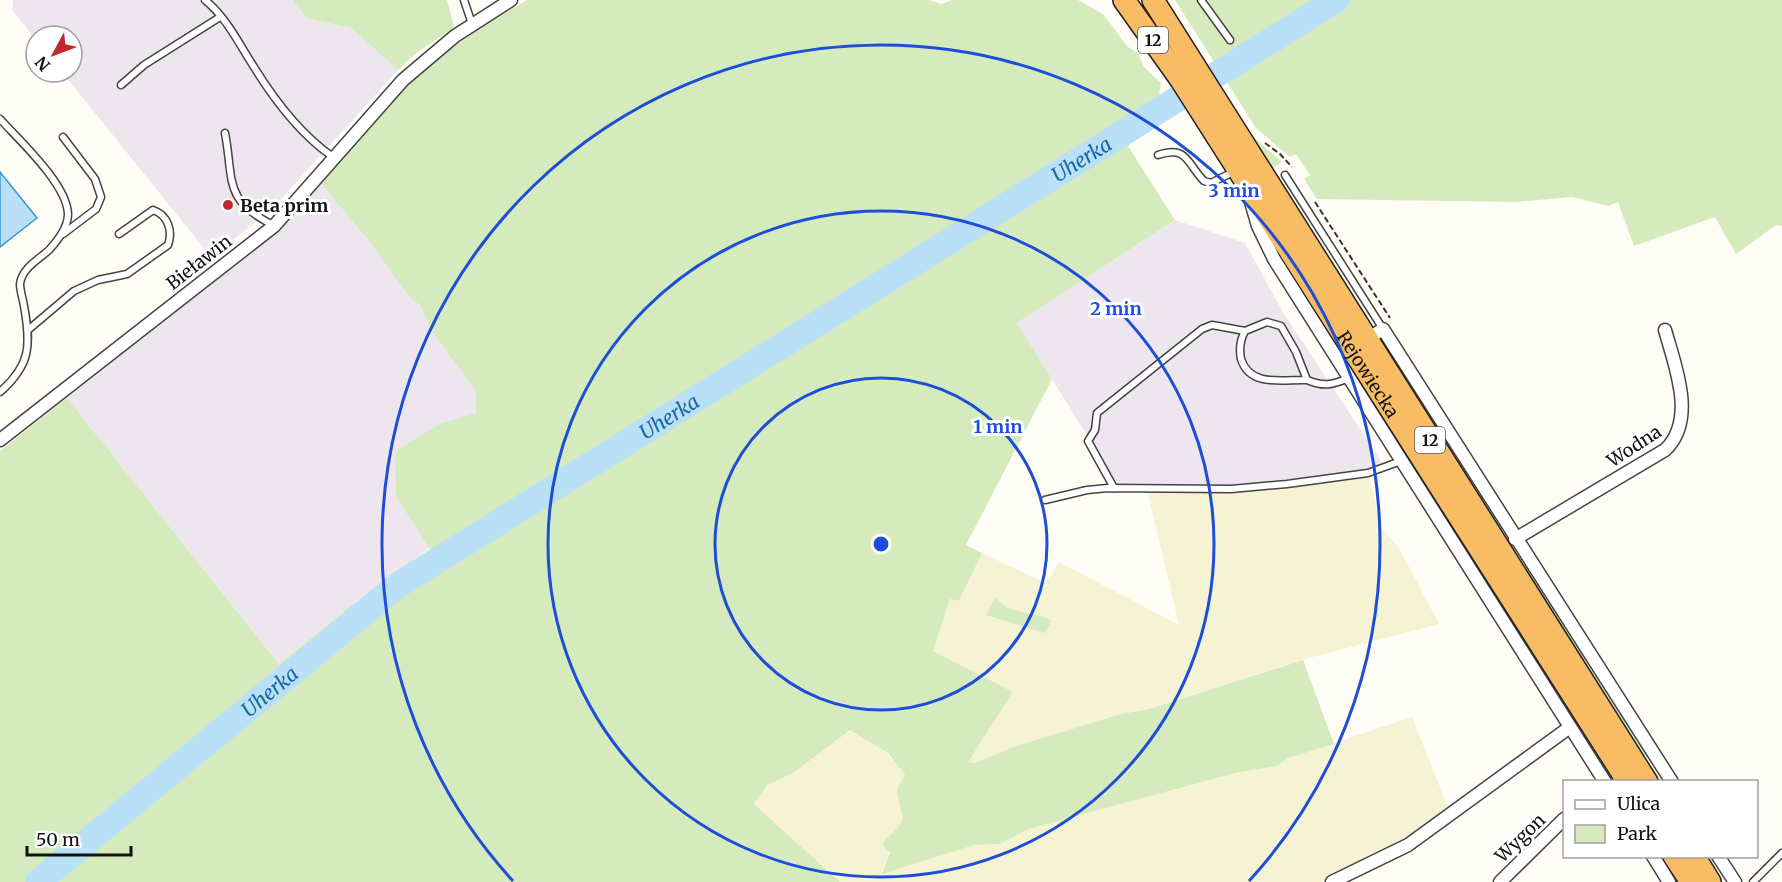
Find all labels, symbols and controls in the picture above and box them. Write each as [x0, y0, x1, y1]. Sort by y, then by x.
north arrow [24, 24, 84, 84]
road number: 12 [1138, 27, 1168, 53]
text: N [31, 52, 54, 75]
water label: Uherka [1047, 131, 1116, 187]
text: 3 min [1209, 179, 1259, 202]
place label: Beta prim [240, 194, 328, 217]
marker: Beta prim [221, 198, 235, 212]
street label: Bieławin [162, 229, 236, 295]
text: 2 min [1090, 297, 1142, 320]
street label: Rejowiecka [1332, 326, 1405, 422]
water label: Uherka [634, 388, 703, 444]
text: 1 min [973, 415, 1023, 438]
street label: Wodna [1601, 420, 1666, 473]
road number: 12 [1415, 427, 1445, 453]
centre of rings [871, 534, 891, 554]
water label: Uherka [236, 660, 303, 722]
legend [1563, 780, 1758, 858]
text: Ulica [1617, 792, 1661, 815]
street label: Wygon [1489, 808, 1550, 868]
scale bar [27, 819, 130, 857]
text: Park [1617, 822, 1658, 845]
text: 50 m [36, 828, 80, 851]

